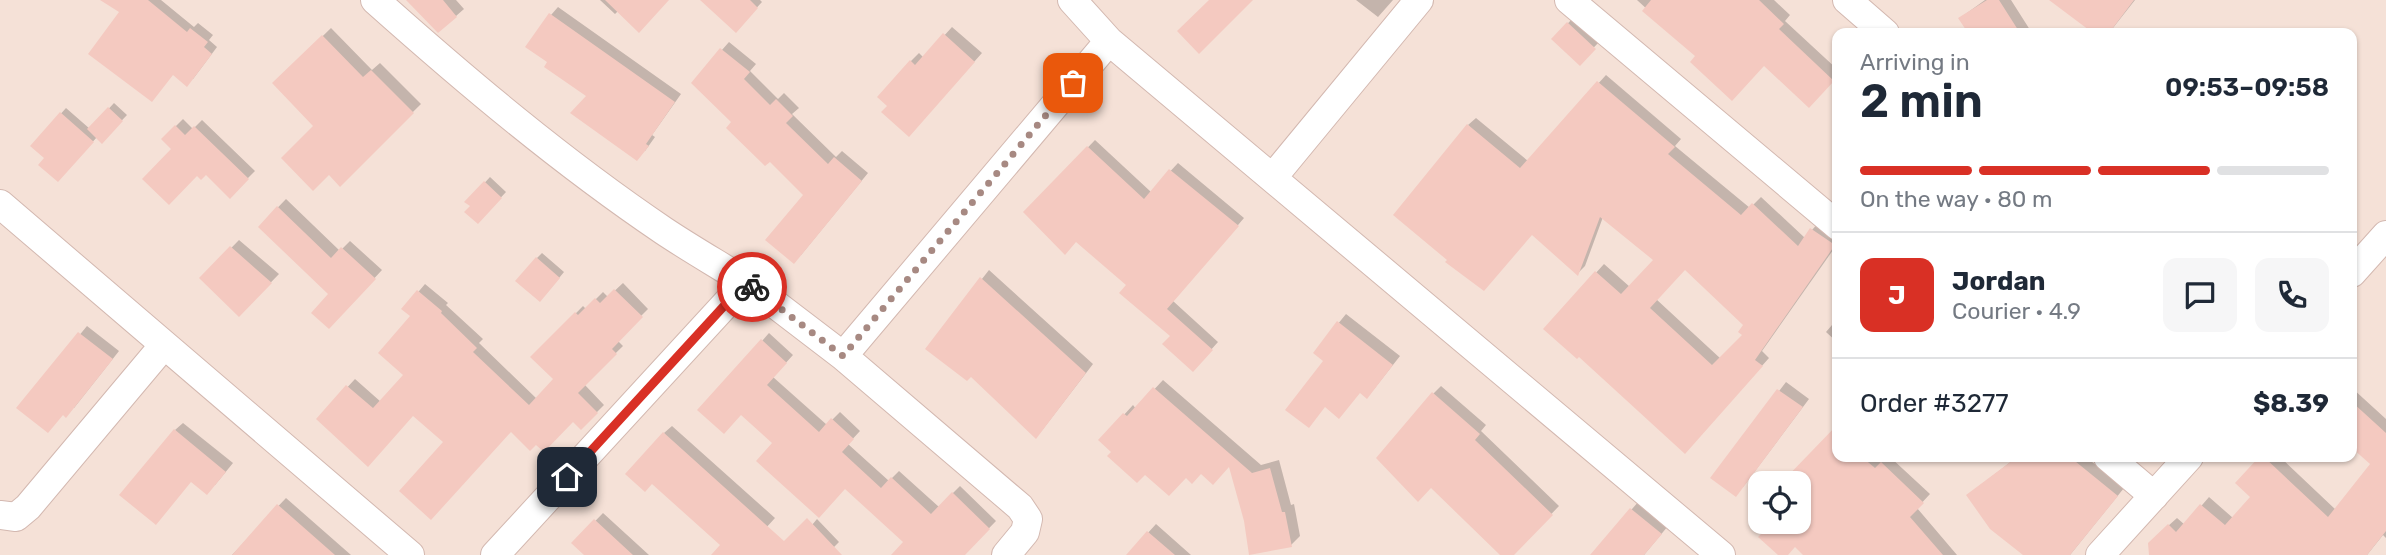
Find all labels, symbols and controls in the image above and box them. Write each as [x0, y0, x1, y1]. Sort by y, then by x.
text: Arriving in [1860, 48, 1970, 76]
pin [1043, 53, 1103, 113]
icon: bag [1054, 64, 1092, 102]
text: 09:53–09:58 [2165, 72, 2329, 103]
text: 2 min [1860, 74, 1983, 129]
text: On the way · 80 m [1860, 185, 2052, 213]
courier [717, 252, 787, 322]
button: chat [2163, 258, 2237, 332]
button: phone [2255, 258, 2329, 332]
text: Jordan [1952, 266, 2045, 297]
icon: bike [733, 268, 771, 306]
text: J [1888, 280, 1906, 311]
text: Courier · 4.9 [1952, 297, 2081, 325]
text: Order #3277 [1860, 388, 2009, 419]
text: $8.39 [2253, 388, 2329, 419]
pin [537, 447, 597, 507]
icon: home [548, 458, 586, 496]
map controls [1748, 471, 1811, 534]
button: locate [1748, 471, 1811, 534]

